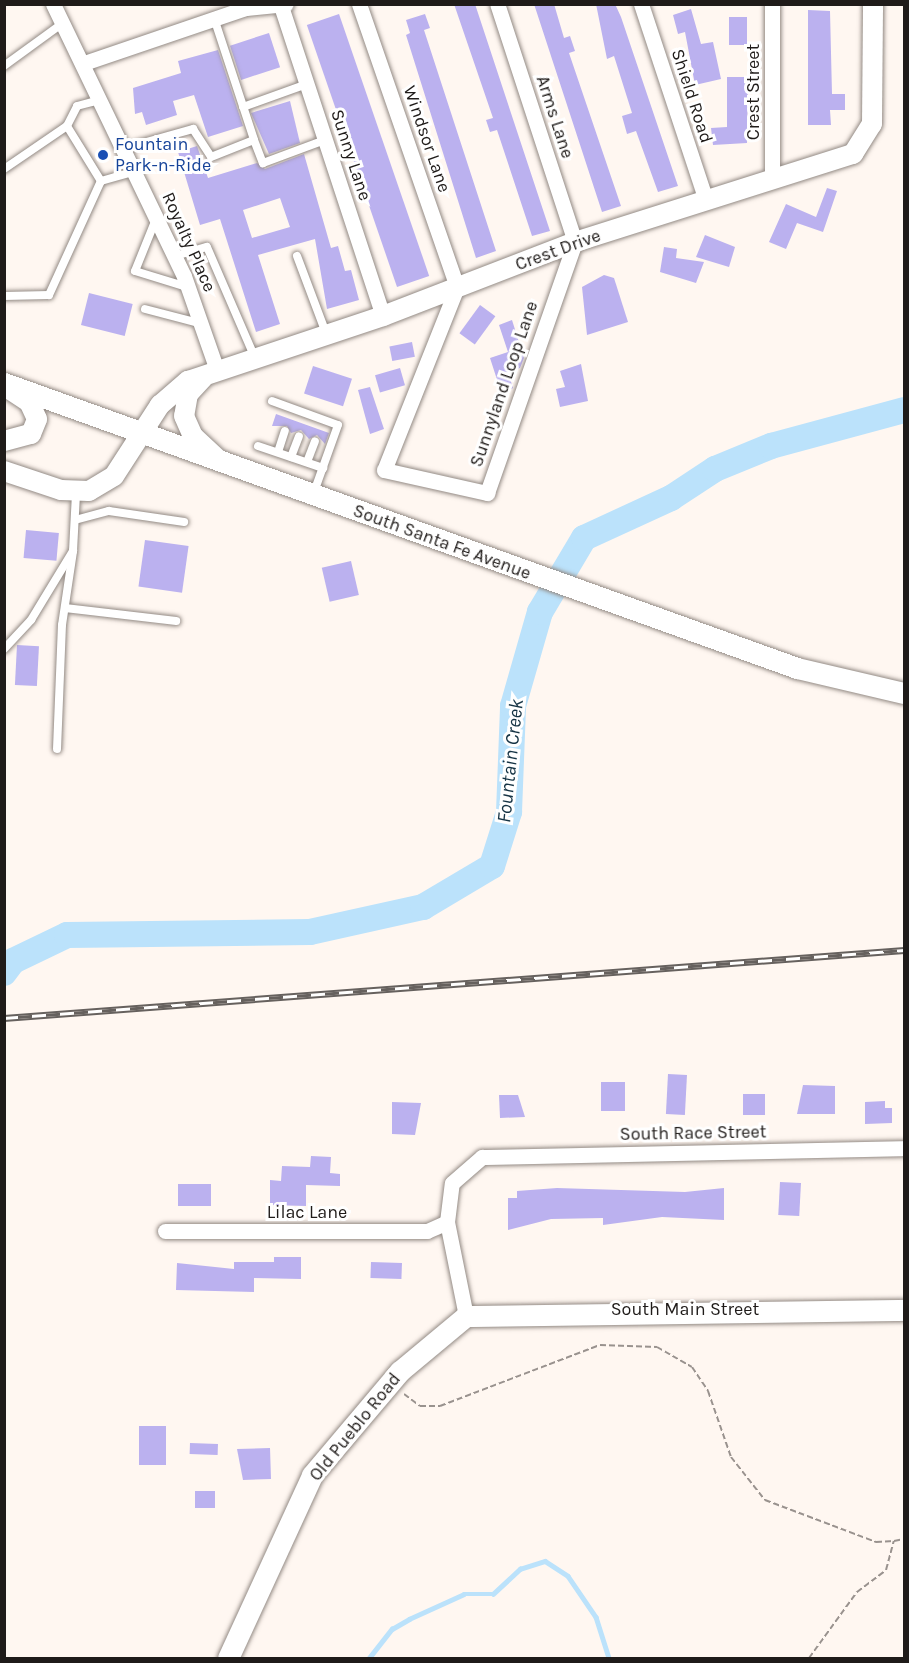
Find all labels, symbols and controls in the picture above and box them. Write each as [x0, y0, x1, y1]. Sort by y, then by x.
street label: Crest Street [742, 44, 764, 140]
street label: Shield Road [667, 46, 717, 146]
street label: Arms Lane [531, 73, 579, 161]
street label: Windsor Lane [399, 83, 455, 195]
street label: Sunny Lane [326, 107, 376, 203]
place label: Fountain Park-n-Ride [115, 134, 211, 176]
marker: Fountain Park-n-Ride [96, 148, 110, 162]
street label: Royalty Place [157, 189, 221, 295]
street label: Crest Drive [512, 225, 604, 275]
street label: Sunnyland Loop Lane [465, 298, 543, 470]
street label: South Santa Fe Avenue [350, 500, 534, 584]
water label: Fountain Creek [492, 698, 528, 824]
street label: South Race Street [619, 1121, 767, 1145]
street label: Lilac Lane [267, 1201, 347, 1223]
street label: South Main Street [611, 1298, 759, 1320]
street label: Old Pueblo Road [305, 1369, 405, 1485]

